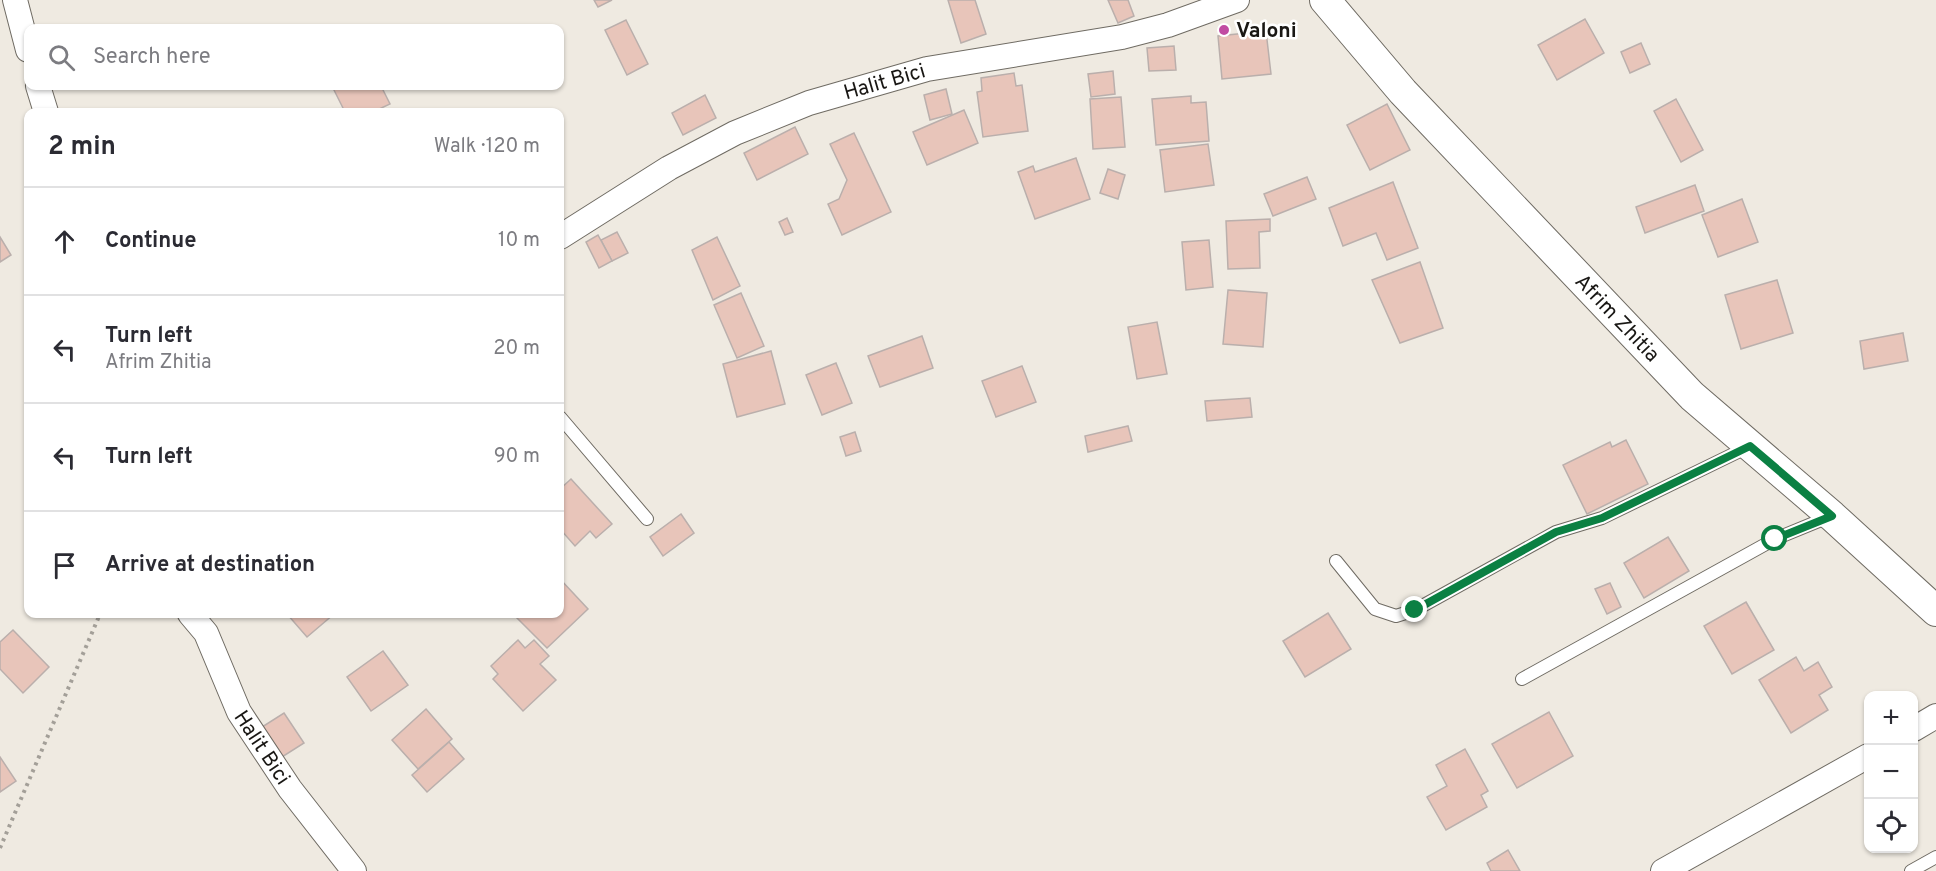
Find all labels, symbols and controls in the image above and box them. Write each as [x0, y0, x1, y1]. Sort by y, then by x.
place label: Valoni [1236, 18, 1297, 45]
marker: Valoni [1217, 23, 1231, 37]
search box [24, 24, 564, 90]
icon: search [45, 41, 78, 74]
text: Search here [93, 44, 211, 71]
street label: Halit Bici [841, 58, 929, 107]
text: 2 min [48, 131, 116, 164]
text: Walk · 120 m [434, 134, 540, 160]
icon: ahead [48, 225, 81, 258]
text: Continue [105, 228, 196, 255]
text: 10 m [498, 228, 540, 254]
street label: Afrim Zhitia [1568, 269, 1665, 369]
text: Turn left [105, 323, 193, 350]
icon: left [48, 333, 81, 366]
text: 20 m [493, 336, 540, 362]
text: Afrim Zhitia [105, 350, 212, 376]
icon: left [48, 441, 81, 474]
text: Turn left [105, 444, 193, 471]
text: 90 m [494, 444, 540, 470]
route start [1761, 525, 1787, 551]
icon: arrive [48, 549, 81, 582]
text: Arrive at destination [105, 552, 315, 579]
route end [1401, 596, 1427, 622]
map controls [1864, 691, 1918, 853]
button: + [1864, 691, 1918, 745]
street label: Halit Bici [227, 706, 296, 791]
button: − [1864, 745, 1918, 799]
button: locate [1864, 799, 1918, 853]

